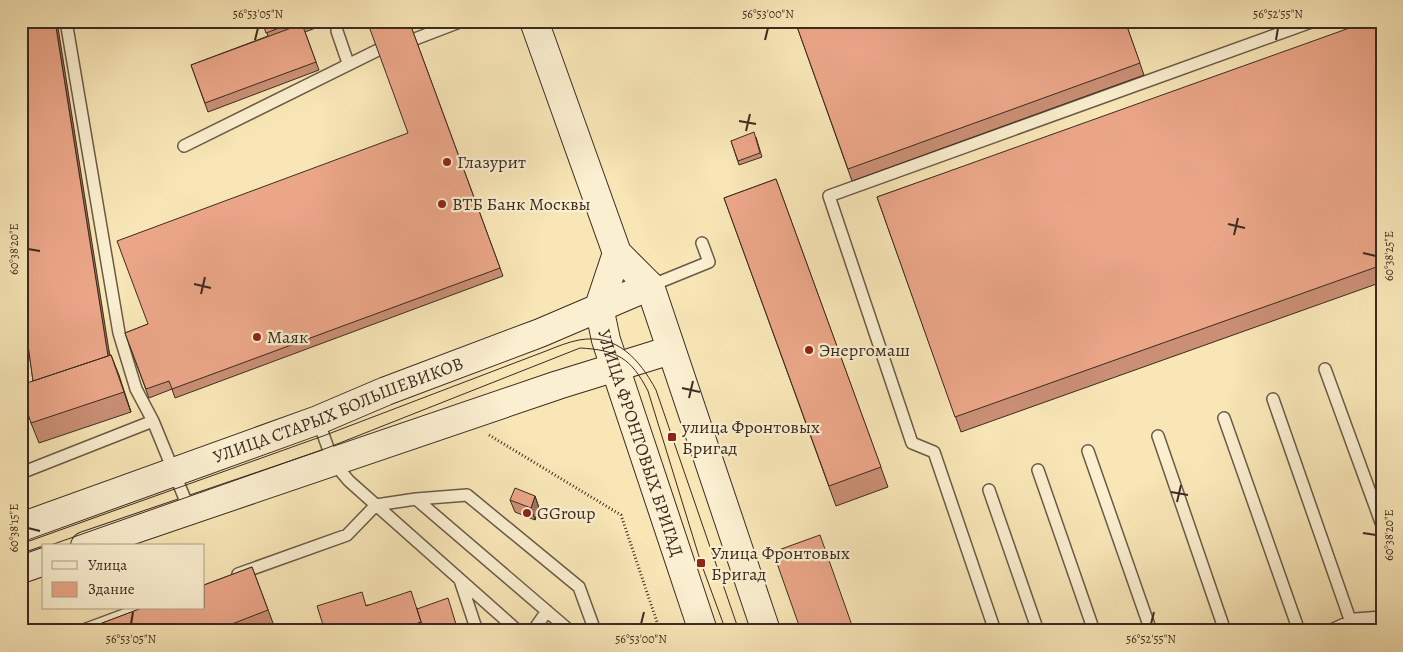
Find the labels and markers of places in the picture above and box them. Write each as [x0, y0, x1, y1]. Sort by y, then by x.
place label: Глазурит [457, 150, 526, 174]
marker: Глазурит [441, 156, 453, 168]
place label: ВТБ Банк Москвы [452, 192, 591, 216]
marker: ВТБ Банк Москвы [436, 198, 448, 210]
place label: Маяк [267, 325, 308, 349]
marker: Маяк [251, 331, 263, 343]
place label: Энергомаш [819, 338, 910, 362]
marker: Энергомаш [803, 344, 815, 356]
place label: улица Фронтовых Бригад [681, 415, 820, 460]
marker: улица Фронтовых Бригад [666, 431, 678, 443]
place label: GGroup [537, 501, 596, 525]
marker: GGroup [521, 507, 533, 519]
place label: Улица Фронтовых Бригад [711, 541, 850, 586]
marker: Улица Фронтовых Бригад [695, 557, 707, 569]

